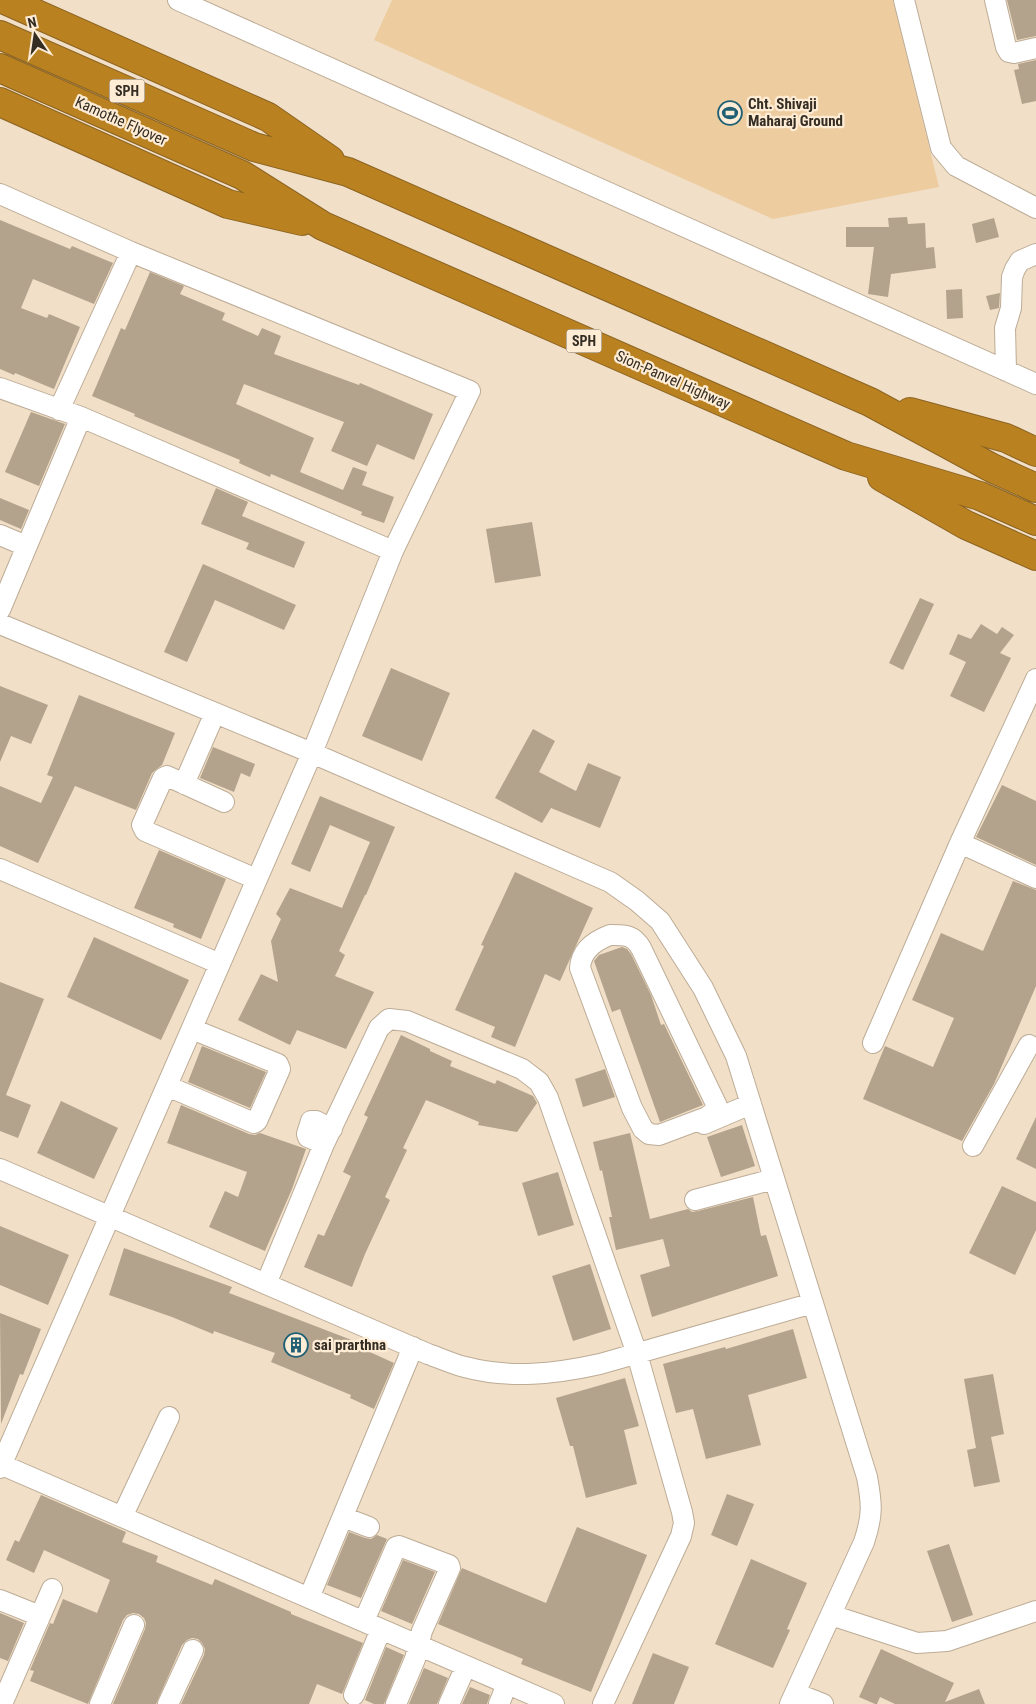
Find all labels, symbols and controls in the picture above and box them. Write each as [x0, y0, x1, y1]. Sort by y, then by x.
north arrow [10, 10, 60, 60]
text: N [26, 14, 38, 31]
road number: SPH [110, 80, 144, 102]
street label: Kamothe Flyover [72, 93, 170, 149]
place label: Cht. Shivaji Maharaj Ground [748, 95, 843, 130]
sports icon: Cht. Shivaji Maharaj Ground [717, 100, 743, 126]
road number: SPH [566, 330, 602, 352]
street label: Sion-Panvel Highway [613, 347, 733, 413]
building icon: sai prarthna [283, 1332, 309, 1358]
place label: sai prarthna [314, 1336, 386, 1354]

